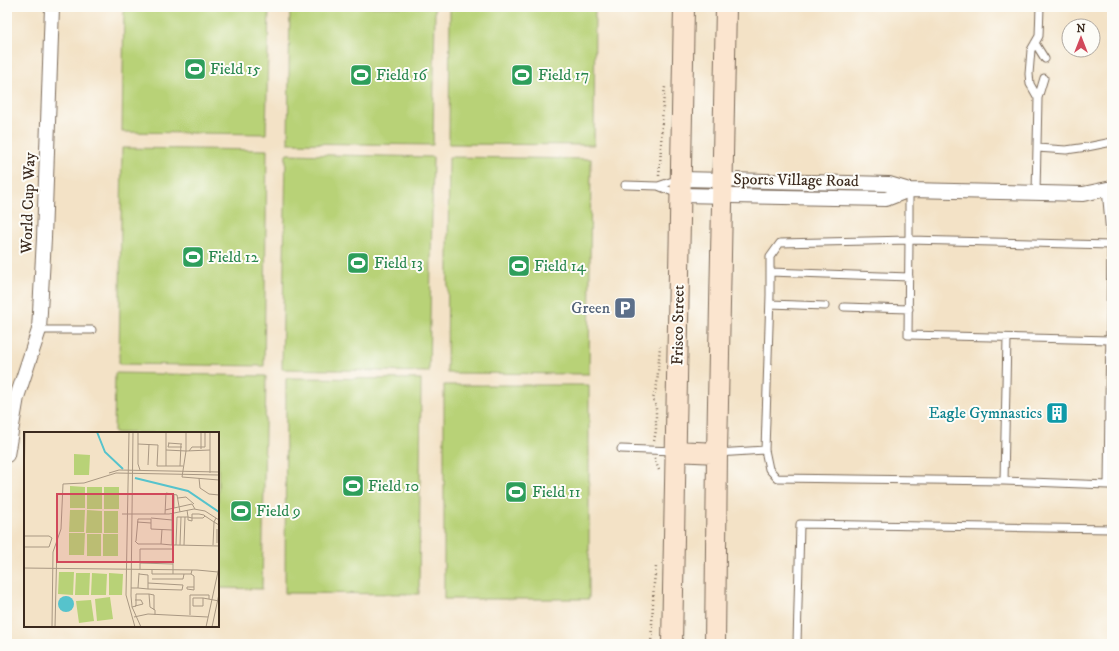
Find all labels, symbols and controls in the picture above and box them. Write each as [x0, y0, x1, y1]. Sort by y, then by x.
north arrow [1061, 18, 1101, 58]
text: N [1076, 22, 1086, 36]
sports icon: Field 15 [182, 56, 208, 82]
place label: Field 15 [210, 59, 261, 79]
sports icon: Field 16 [348, 62, 374, 88]
sports icon: Field 17 [509, 62, 535, 88]
place label: Field 16 [376, 65, 428, 85]
place label: Field 17 [538, 65, 589, 85]
street label: World Cup Way [16, 152, 40, 255]
street label: Sports Village Road [733, 169, 859, 191]
sports icon: Field 12 [180, 244, 206, 270]
place label: Field 12 [208, 247, 259, 267]
sports icon: Field 13 [345, 250, 371, 276]
place label: Field 13 [374, 253, 423, 273]
sports icon: Field 14 [506, 253, 532, 279]
place label: Field 14 [534, 256, 587, 276]
street label: Frisco Street [667, 285, 689, 365]
parking icon: Green [612, 295, 638, 321]
place label: Green [571, 298, 611, 318]
building icon: Eagle Gymnastics [1044, 400, 1070, 426]
place label: Eagle Gymnastics [928, 403, 1042, 423]
inset map [24, 432, 219, 627]
sports icon: Field 10 [340, 473, 366, 499]
place label: Field 10 [368, 476, 419, 496]
sports icon: Field 11 [503, 479, 529, 505]
place label: Field 11 [532, 482, 581, 502]
sports icon: Field 9 [228, 498, 254, 524]
place label: Field 9 [256, 501, 301, 521]

